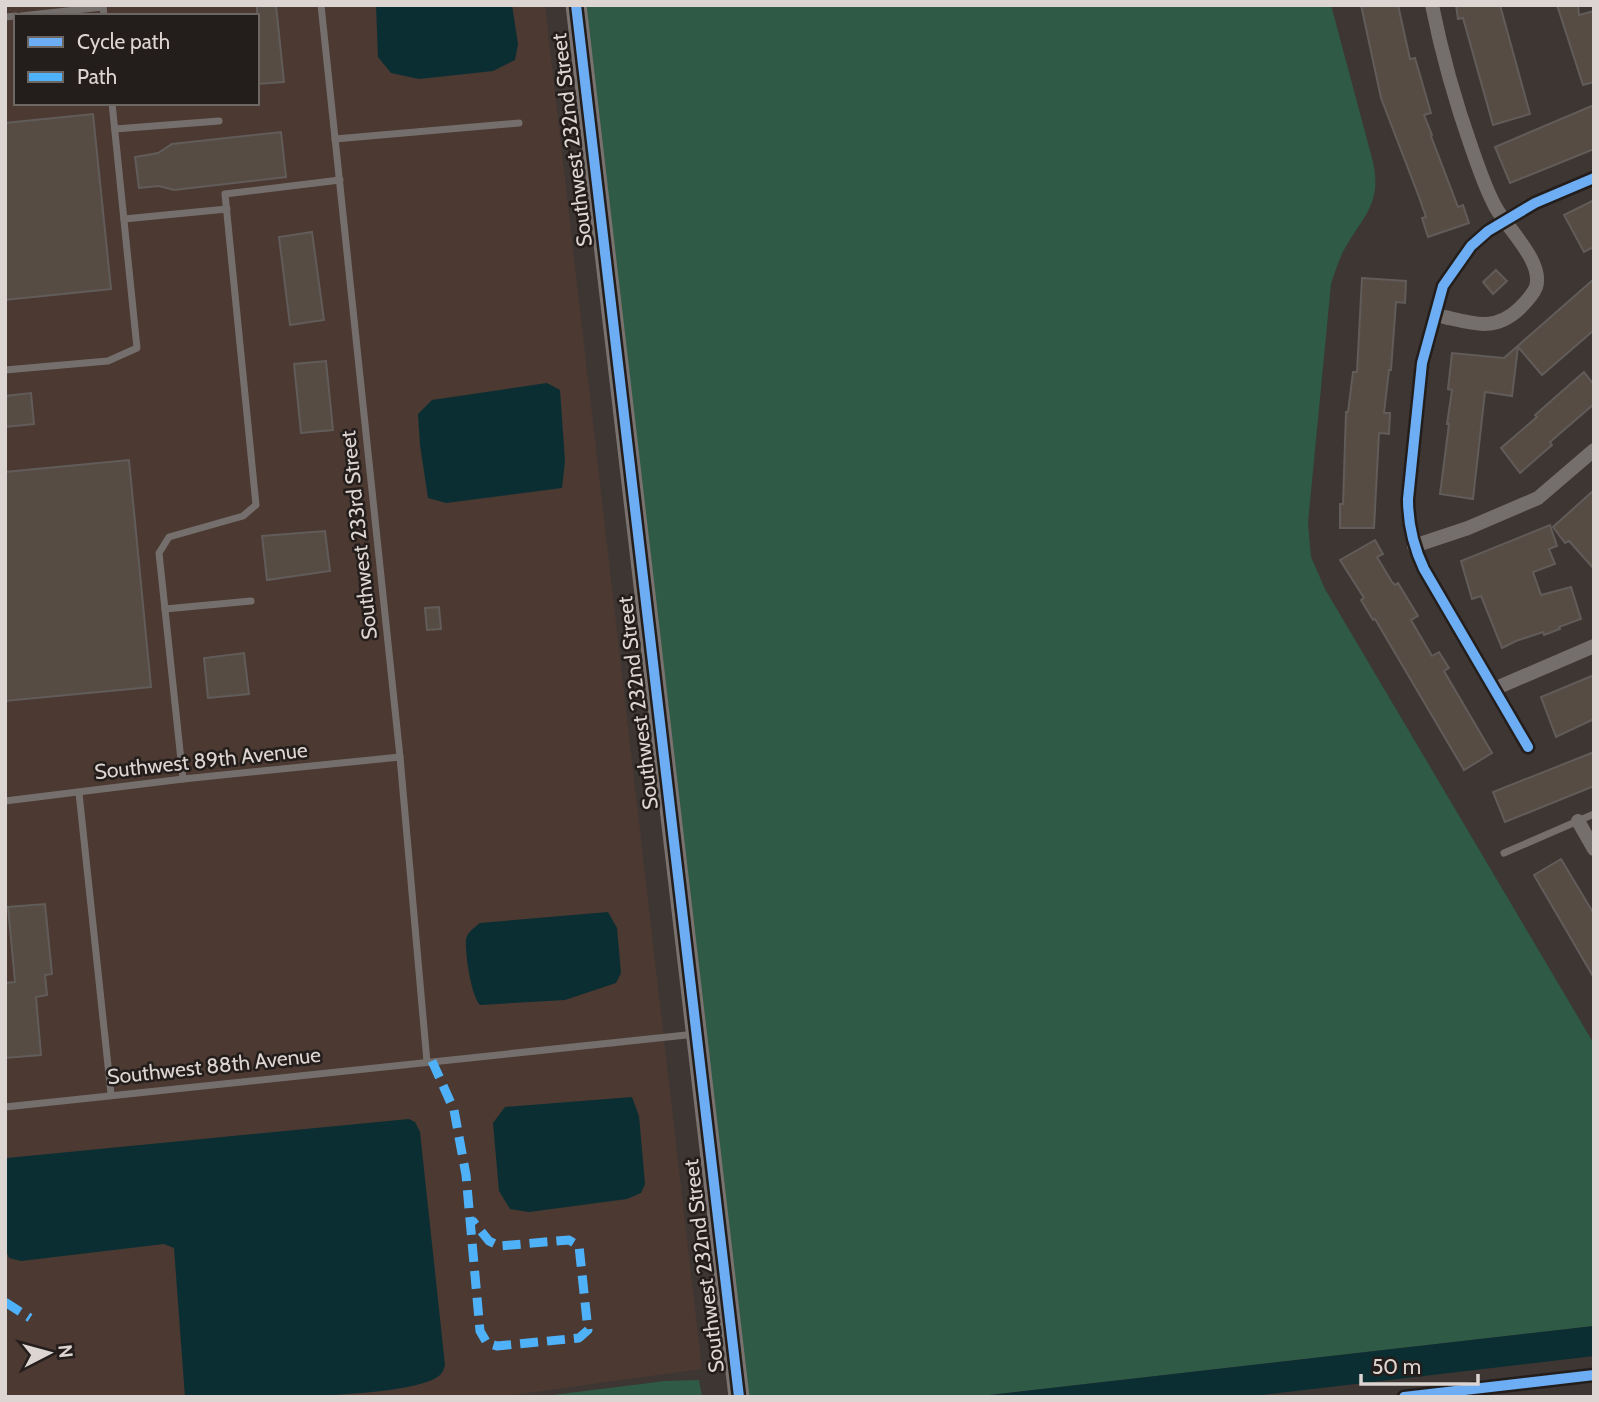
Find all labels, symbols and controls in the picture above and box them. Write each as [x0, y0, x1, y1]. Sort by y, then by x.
legend [14, 14, 259, 105]
text: Cycle path [77, 29, 170, 54]
street label: Southwest 232nd Street [546, 32, 597, 248]
text: Path [77, 64, 117, 89]
street label: Southwest 233rd Street [335, 429, 382, 641]
street label: Southwest 232nd Street [612, 595, 663, 811]
street label: Southwest 89th Avenue [93, 737, 309, 784]
street label: Southwest 88th Avenue [106, 1042, 322, 1089]
street label: Southwest 232nd Street [678, 1158, 729, 1374]
north arrow [14, 1318, 84, 1388]
scale bar [1361, 1342, 1478, 1386]
text: N [53, 1343, 78, 1359]
text: 50 m [1372, 1354, 1421, 1379]

